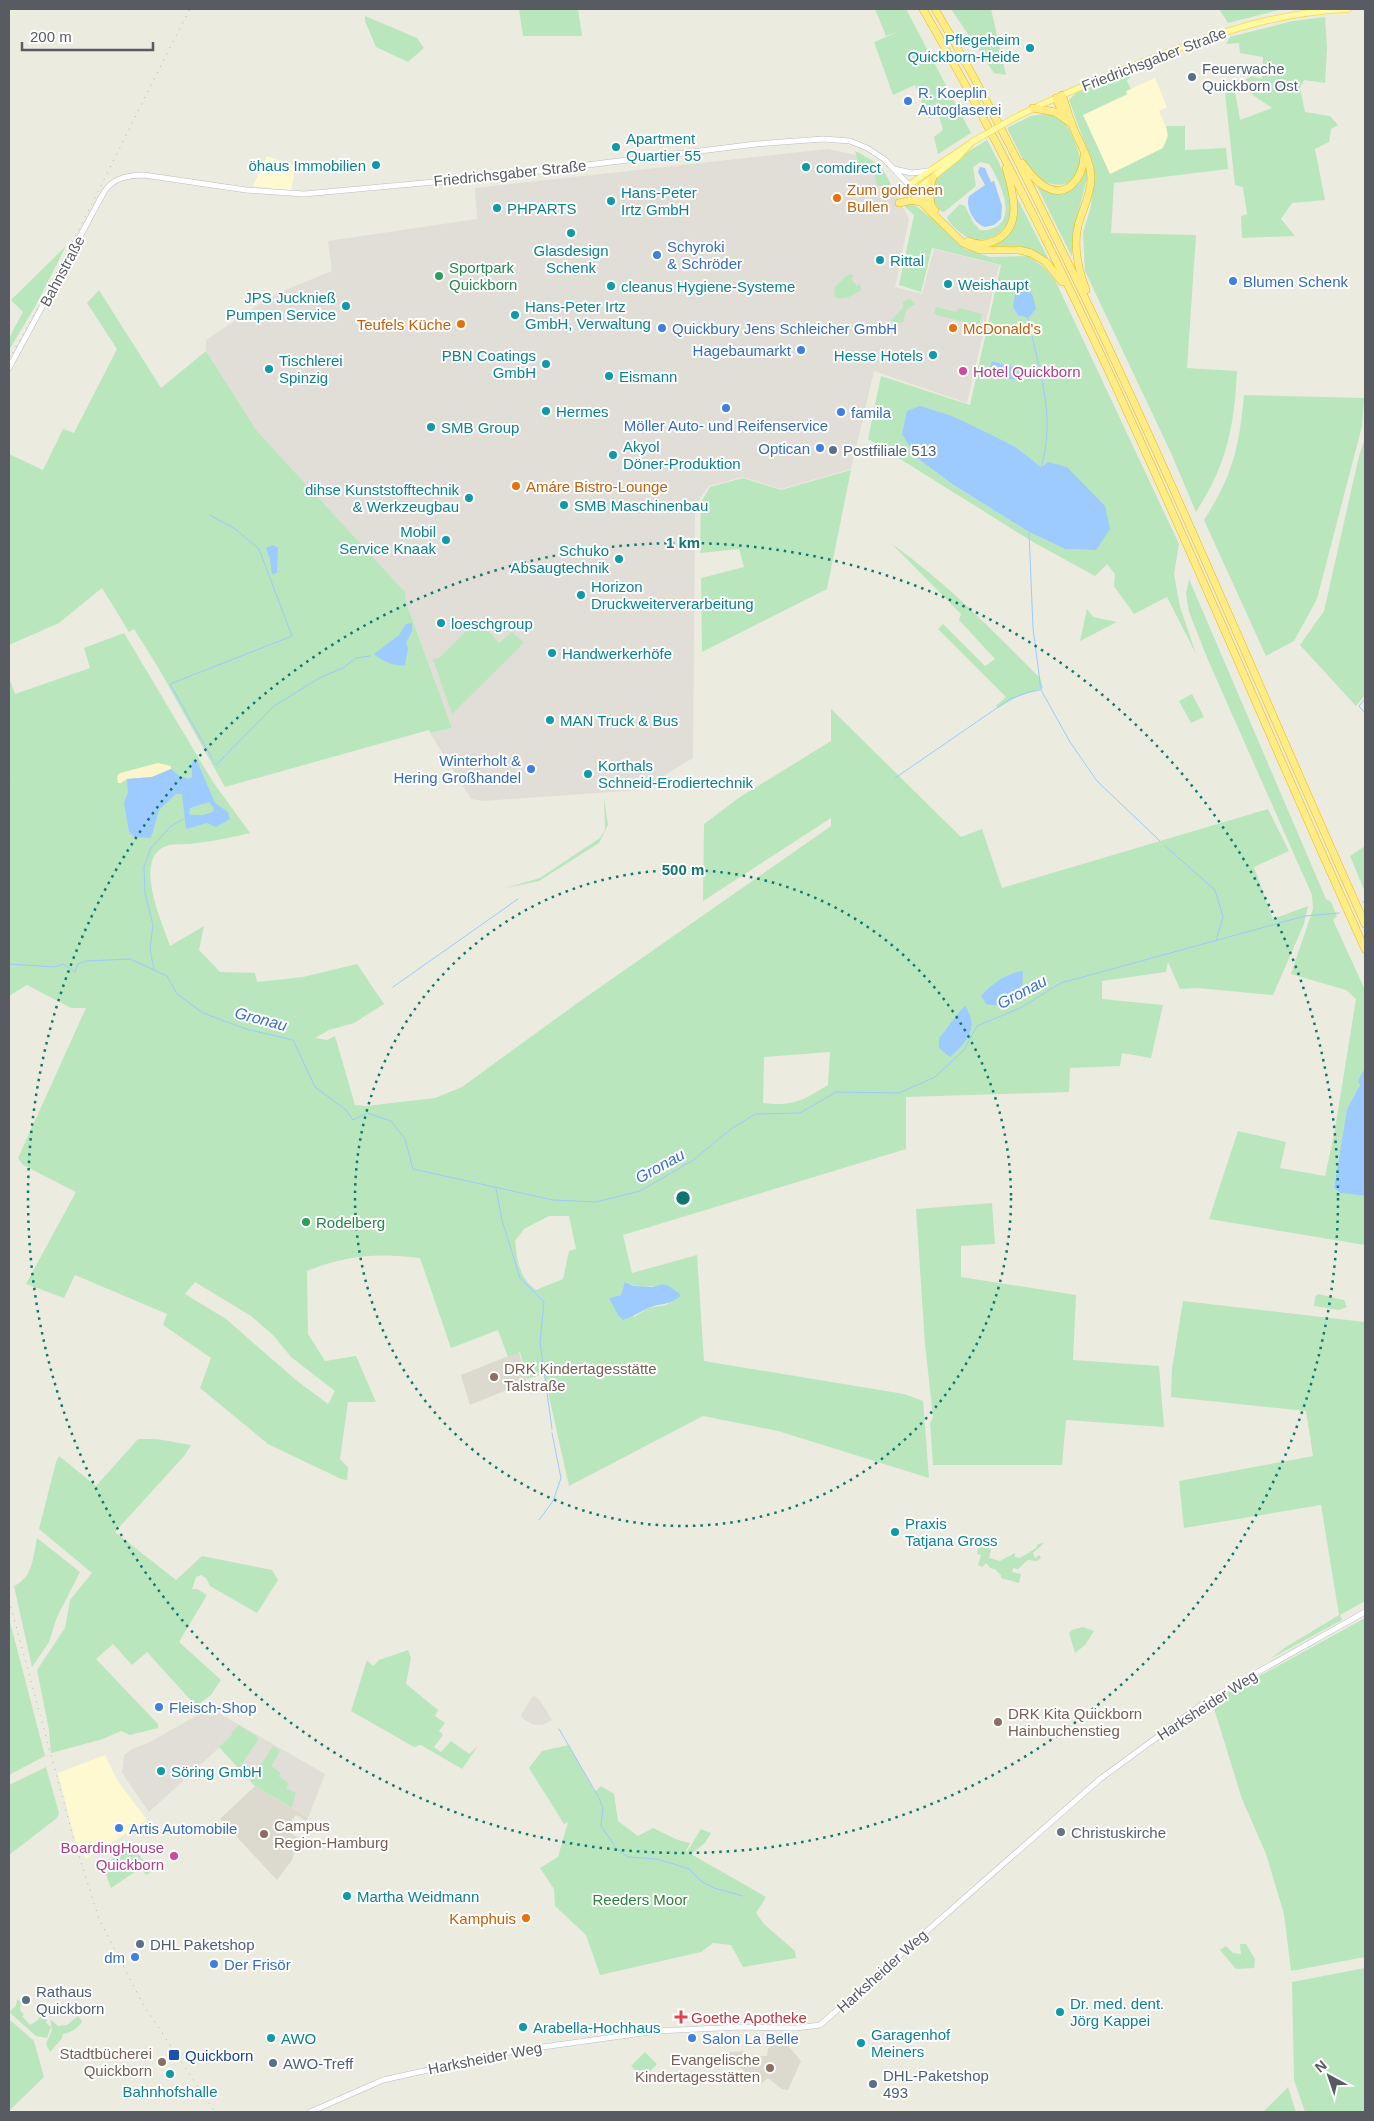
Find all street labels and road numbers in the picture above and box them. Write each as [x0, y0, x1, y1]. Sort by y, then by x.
street label: Friedrichsgaber Straße [1079, 24, 1229, 94]
street label: Friedrichsgaber Straße [433, 157, 587, 189]
street label: Bahnstraße [36, 233, 88, 309]
street label: Harksheider Weg [1154, 1666, 1260, 1744]
street label: Harksheider Weg [833, 1926, 931, 2016]
street label: Harksheider Weg [427, 2039, 543, 2077]

